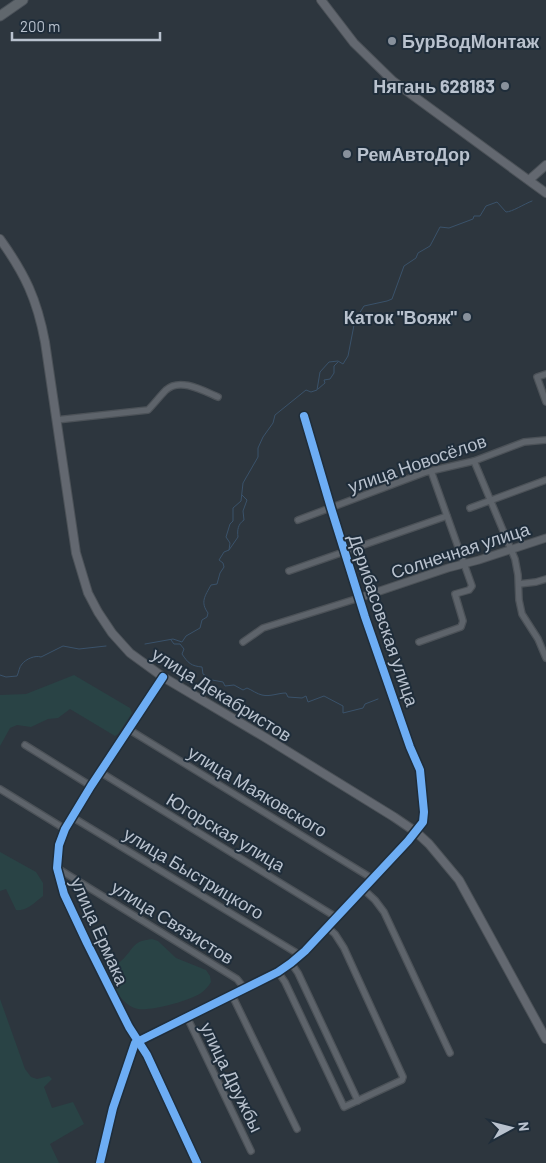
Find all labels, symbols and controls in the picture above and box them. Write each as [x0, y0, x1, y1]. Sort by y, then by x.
scale bar [12, 10, 160, 42]
text: 200 m [20, 17, 60, 35]
place label: БурВодМонтаж [402, 30, 539, 52]
marker: БурВодМонтаж [386, 35, 398, 47]
place label: Нягань 628183 [373, 75, 495, 97]
marker: Нягань 628183 [499, 80, 511, 92]
place label: РемАвтоДор [357, 143, 470, 165]
marker: РемАвтоДор [341, 148, 353, 160]
place label: Каток "Вояж" [344, 306, 458, 328]
marker: Каток "Вояж" [461, 311, 473, 323]
street label: улица Новосёлов [345, 429, 489, 497]
street label: Солнечная улица [388, 517, 533, 583]
street label: Дерибасовская улица [344, 531, 424, 710]
street label: улица Декабристов [148, 642, 296, 746]
street label: улица Маяковского [184, 741, 332, 841]
street label: Югорская улица [163, 788, 290, 877]
street label: улица Быстрицкого [120, 822, 268, 924]
street label: улица Ермака [66, 874, 134, 989]
street label: улица Связистов [108, 876, 238, 968]
street label: улица Дружбы [196, 1018, 268, 1136]
north arrow [486, 1103, 536, 1153]
text: N [515, 1121, 533, 1132]

